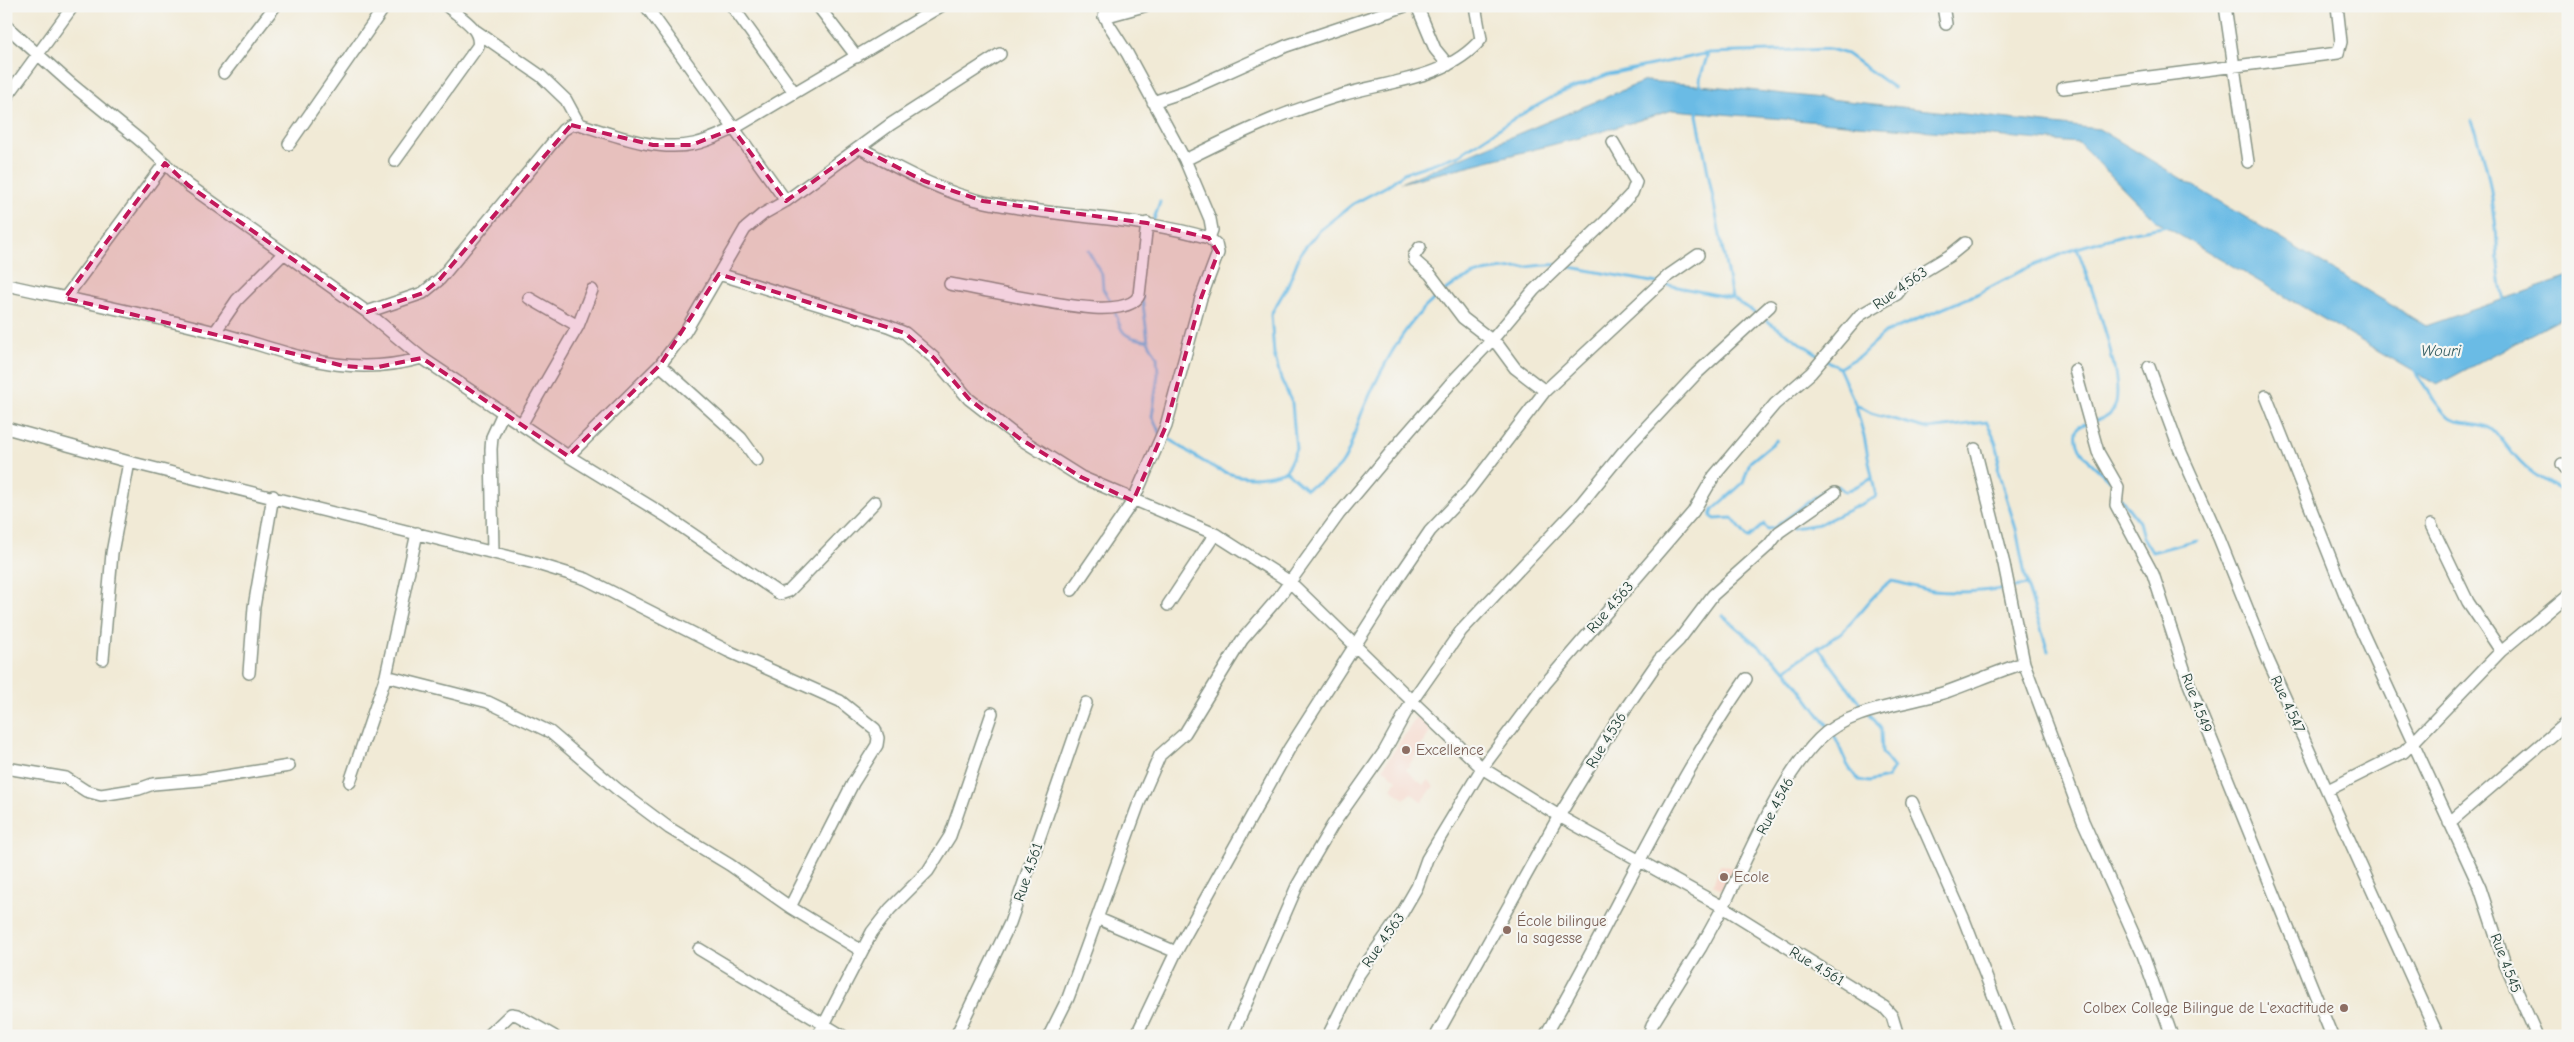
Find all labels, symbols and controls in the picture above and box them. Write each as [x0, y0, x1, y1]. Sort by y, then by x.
street label: Rue 4.563 [1869, 263, 1931, 313]
water label: Wouri [2421, 342, 2461, 360]
street label: Rue 4.563 [1583, 577, 1637, 637]
street label: Rue 4.549 [2177, 671, 2217, 735]
street label: Rue 4.547 [2267, 672, 2309, 736]
street label: Rue 4.536 [1582, 709, 1630, 771]
place label: Excellence [1416, 741, 1484, 759]
marker: Excellence [1400, 744, 1412, 756]
street label: Rue 4.546 [1752, 774, 1798, 838]
street label: Rue 4.561 [1010, 840, 1046, 904]
place label: Ecole [1734, 868, 1769, 886]
marker: Ecole [1718, 871, 1730, 883]
street label: Rue 4.563 [1358, 909, 1408, 971]
place label: École bilingue la sagesse [1517, 911, 1607, 947]
marker: École bilingue la sagesse [1501, 924, 1513, 936]
street label: Rue 4.545 [2486, 931, 2526, 995]
street label: Rue 4.561 [1786, 943, 1848, 989]
place label: Colbex College Bilingue de L'exactitude [2083, 999, 2334, 1017]
marker: Colbex College Bilingue de L'exactitude [2338, 1002, 2350, 1014]

